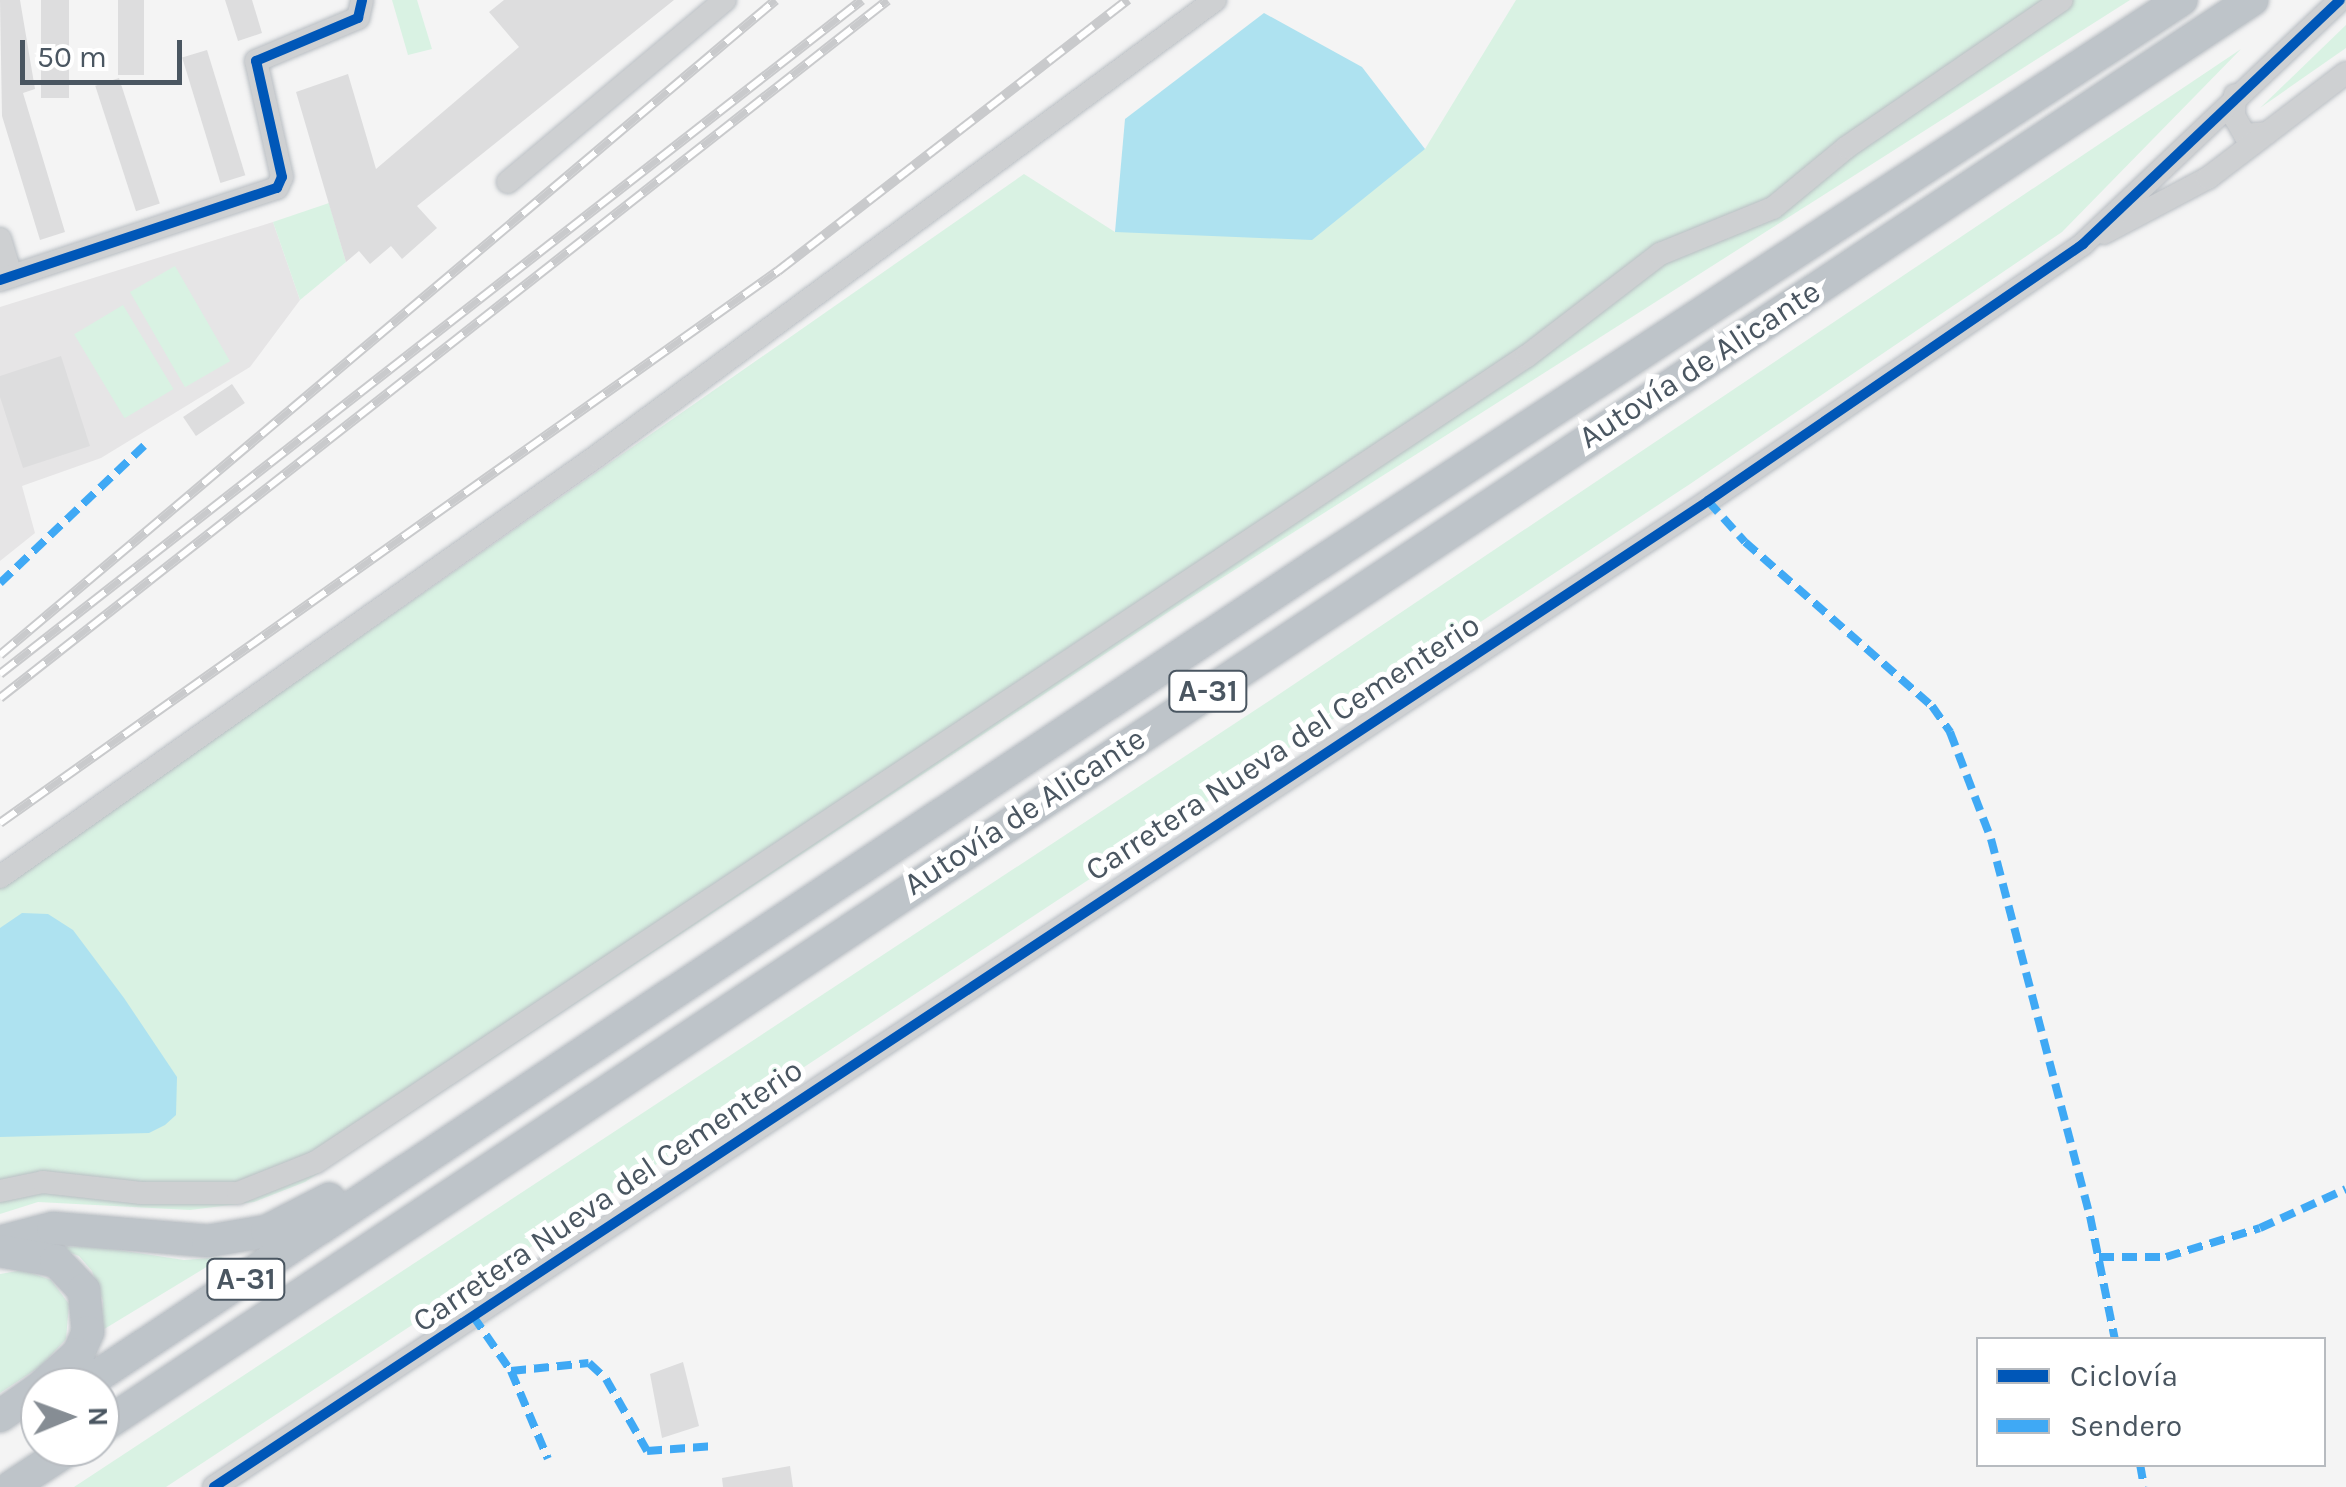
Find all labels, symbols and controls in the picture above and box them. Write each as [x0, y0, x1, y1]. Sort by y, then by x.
scale bar [25, 20, 188, 82]
text: 50 m [37, 39, 107, 75]
street label: Autovía de Alicante [1572, 273, 1828, 457]
street label: Carretera Nueva del Cementerio [1079, 606, 1487, 890]
road number: A-31 [1168, 666, 1248, 716]
street label: Autovía de Alicante [897, 720, 1153, 904]
street label: Carretera Nueva del Cementerio [406, 1051, 810, 1341]
road number: A-31 [206, 1254, 286, 1304]
legend [1976, 1337, 2326, 1467]
text: Ciclovía [2070, 1358, 2178, 1394]
north arrow [20, 1367, 120, 1467]
text: N [82, 1406, 115, 1427]
text: Sendero [2070, 1408, 2182, 1444]

